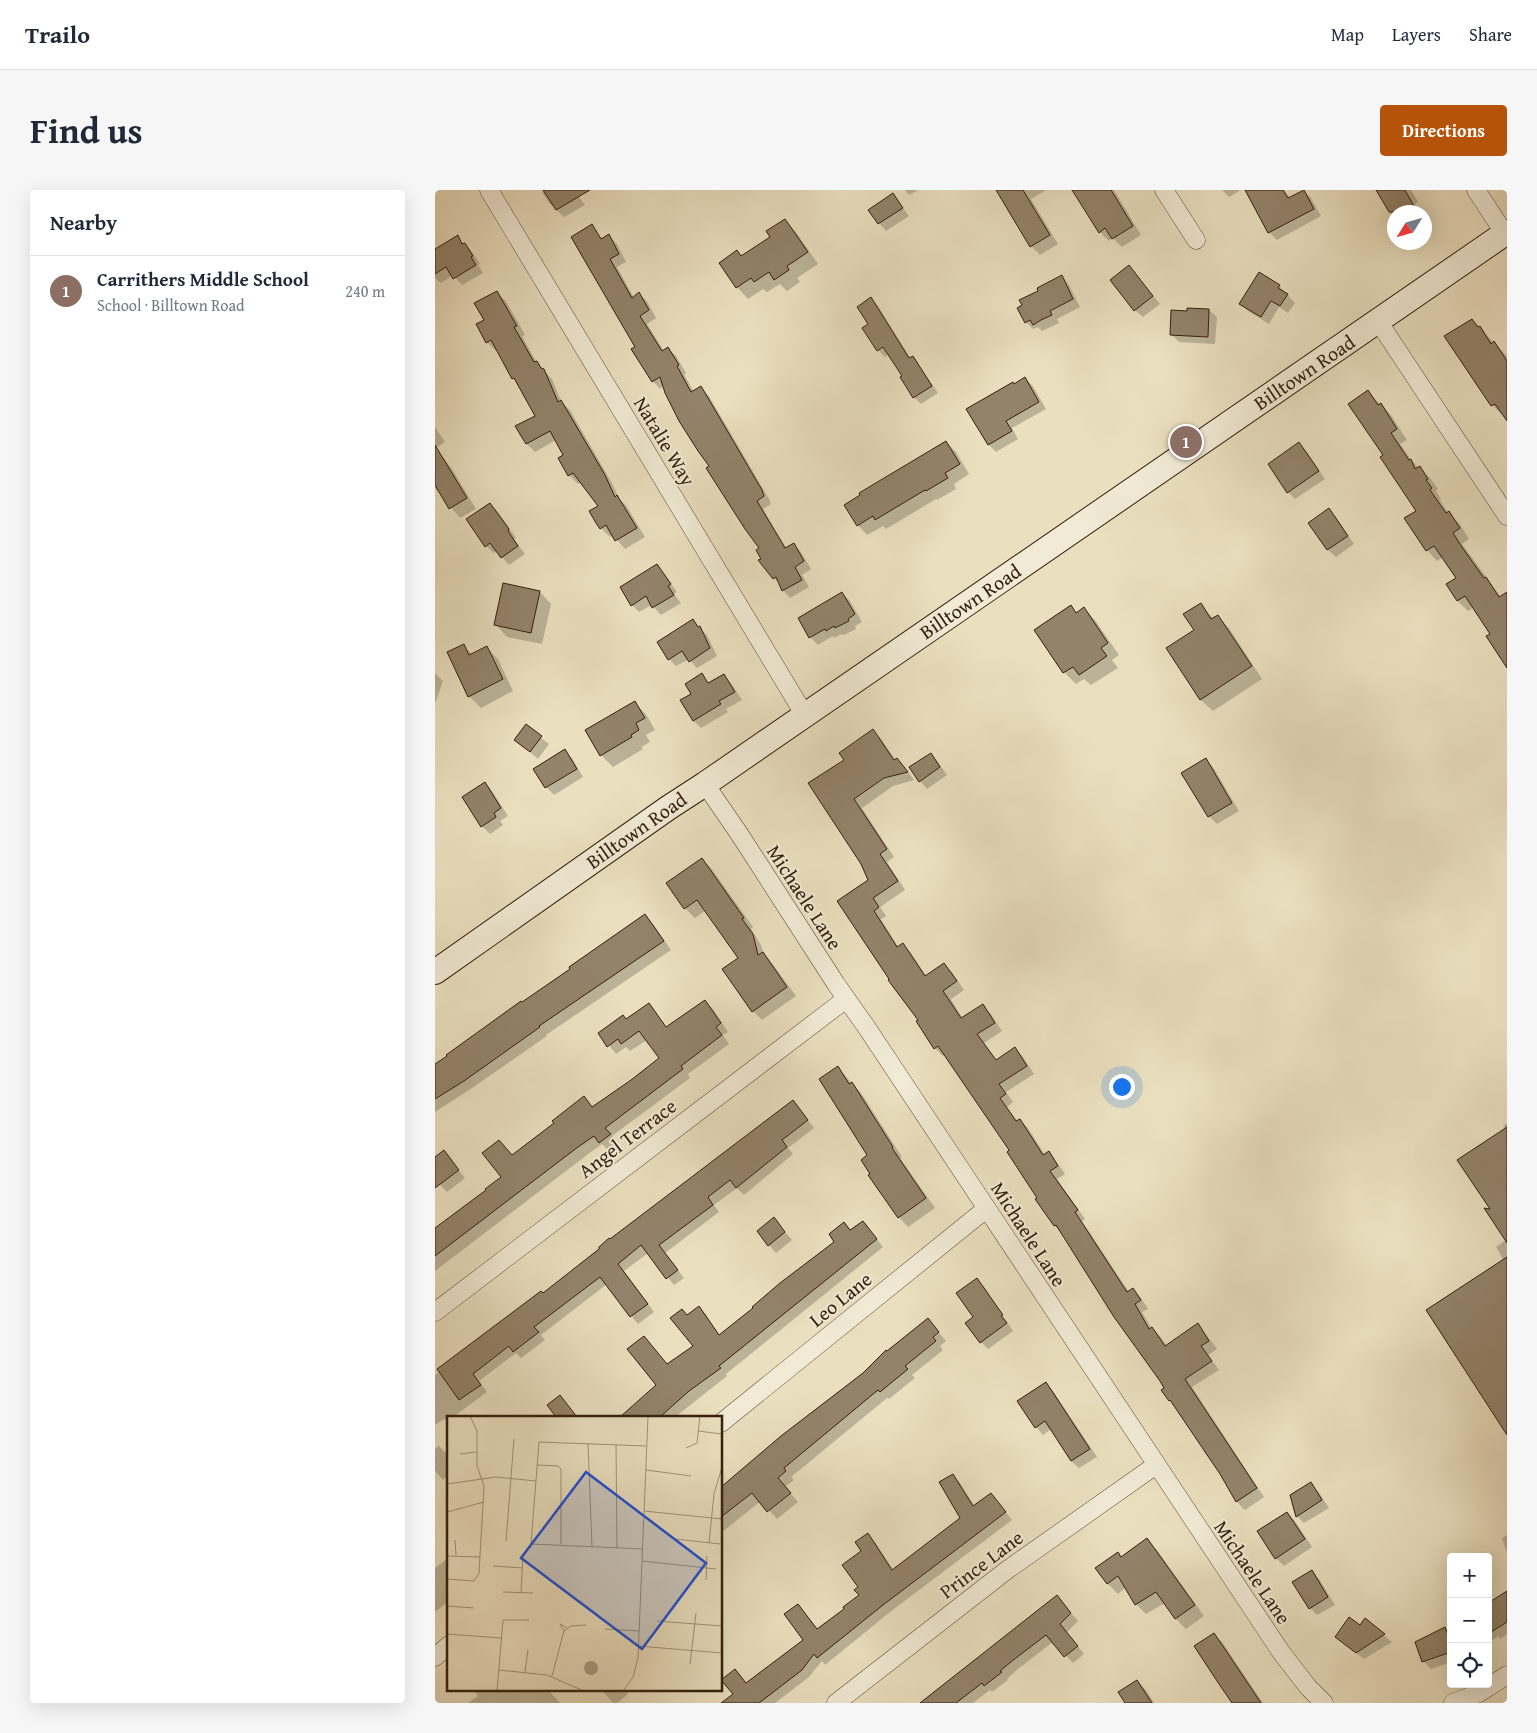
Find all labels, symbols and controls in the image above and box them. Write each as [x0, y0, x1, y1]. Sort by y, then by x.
text: Trailo [25, 17, 90, 52]
text: Map [1331, 21, 1364, 48]
text: Layers [1392, 21, 1441, 48]
text: Share [1469, 21, 1512, 48]
text: Find us [30, 105, 143, 156]
button: Directions [1380, 105, 1507, 156]
north arrow [1387, 205, 1432, 250]
text: Nearby [50, 207, 117, 238]
text: Carrithers Middle School [97, 265, 309, 293]
text: 1 [62, 279, 70, 303]
text: 240 m [345, 279, 385, 303]
text: School · Billtown Road [97, 293, 245, 317]
street label: Billtown Road [1247, 327, 1361, 417]
street label: Natalie Way [627, 391, 703, 491]
pin: 1 [1170, 423, 1202, 461]
street label: Billtown Road [913, 556, 1027, 646]
street label: Billtown Road [580, 784, 692, 875]
street label: Michaele Lane [760, 839, 850, 955]
your location [1109, 1074, 1135, 1100]
street label: Angel Terrace [572, 1091, 682, 1185]
street label: Michaele Lane [984, 1176, 1074, 1292]
street label: Leo Lane [802, 1265, 878, 1333]
inset map [447, 1416, 723, 1690]
street label: Michaele Lane [1207, 1514, 1299, 1630]
street label: Prince Lane [933, 1523, 1029, 1605]
map controls [1447, 1553, 1492, 1688]
button: + [1447, 1553, 1492, 1598]
button: − [1447, 1598, 1492, 1643]
button: locate [1447, 1643, 1492, 1688]

